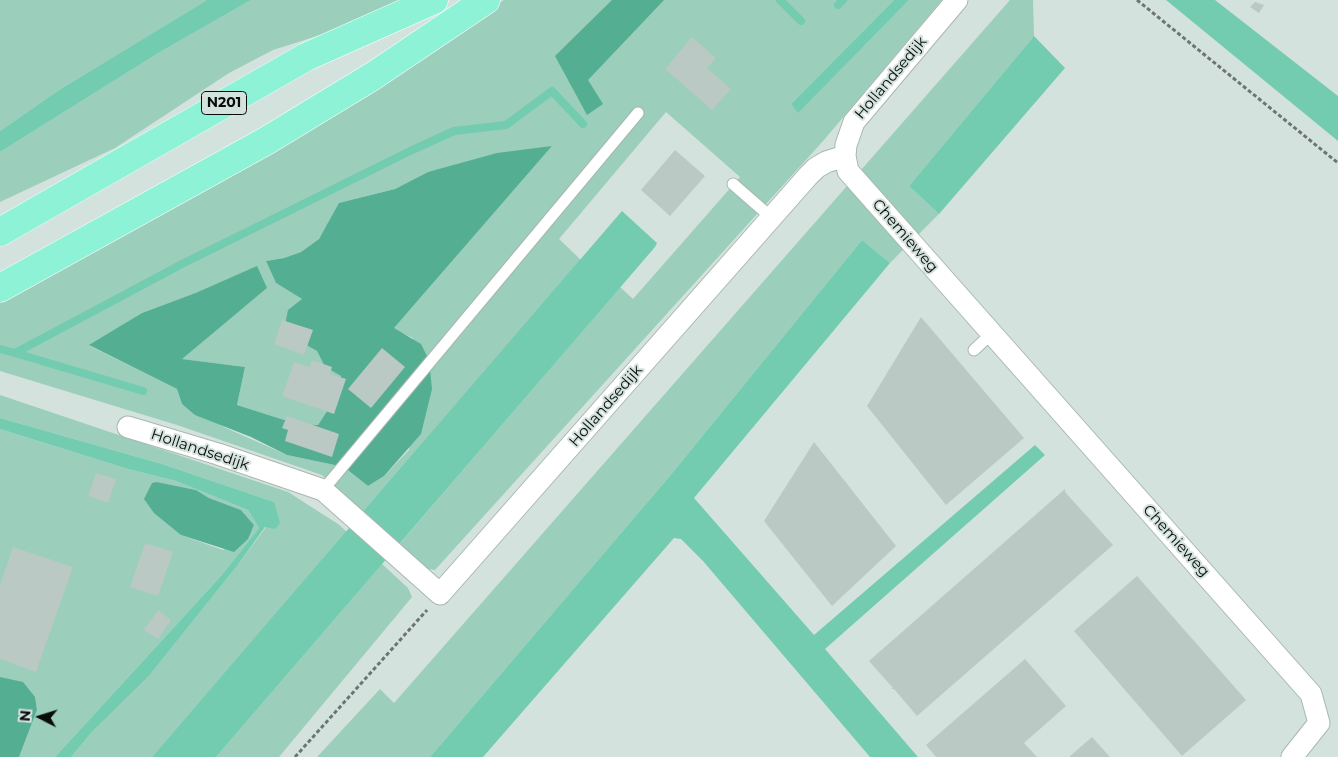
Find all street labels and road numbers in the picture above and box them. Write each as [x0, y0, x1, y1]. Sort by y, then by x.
street label: Hollandsedijk [851, 33, 931, 123]
road number: N201 [202, 92, 246, 115]
street label: Chemieweg [868, 196, 942, 276]
street label: Hollandsedijk [566, 361, 646, 451]
street label: Hollandsedijk [148, 426, 252, 474]
street label: Chemieweg [1139, 501, 1213, 581]

